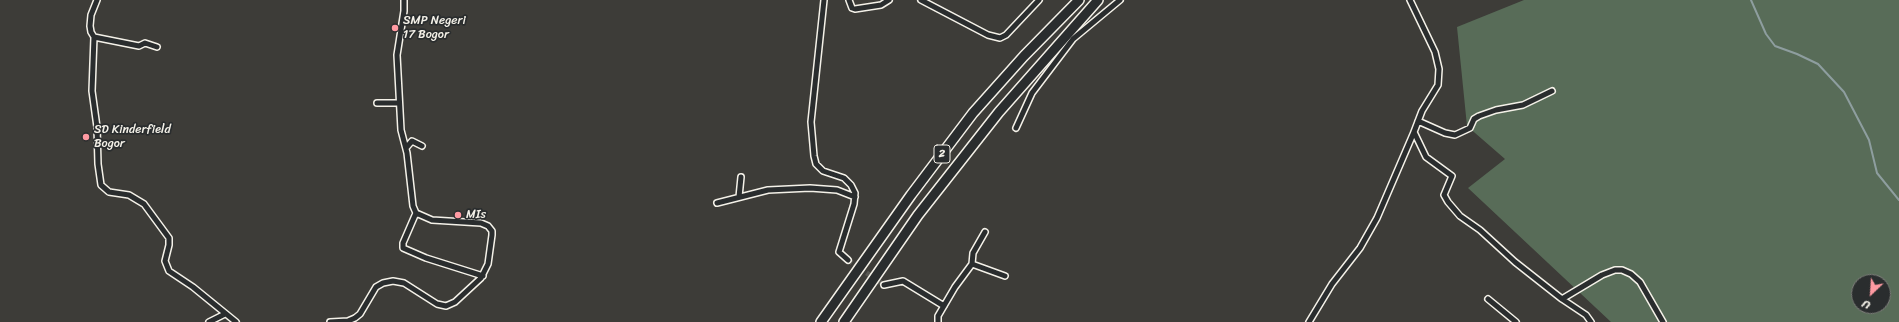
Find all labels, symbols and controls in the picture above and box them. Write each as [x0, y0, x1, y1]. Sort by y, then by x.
place label: SMP Negeri 17 Bogor [403, 14, 466, 42]
marker: SMP Negeri 17 Bogor [390, 23, 400, 33]
place label: SD Kinderfield Bogor [94, 123, 171, 151]
marker: SD Kinderfield Bogor [81, 132, 91, 142]
road number: 2 [934, 145, 950, 163]
place label: MIs [466, 208, 486, 222]
marker: MIs [453, 210, 463, 220]
north arrow [1851, 274, 1891, 314]
text: U [1859, 294, 1873, 315]

